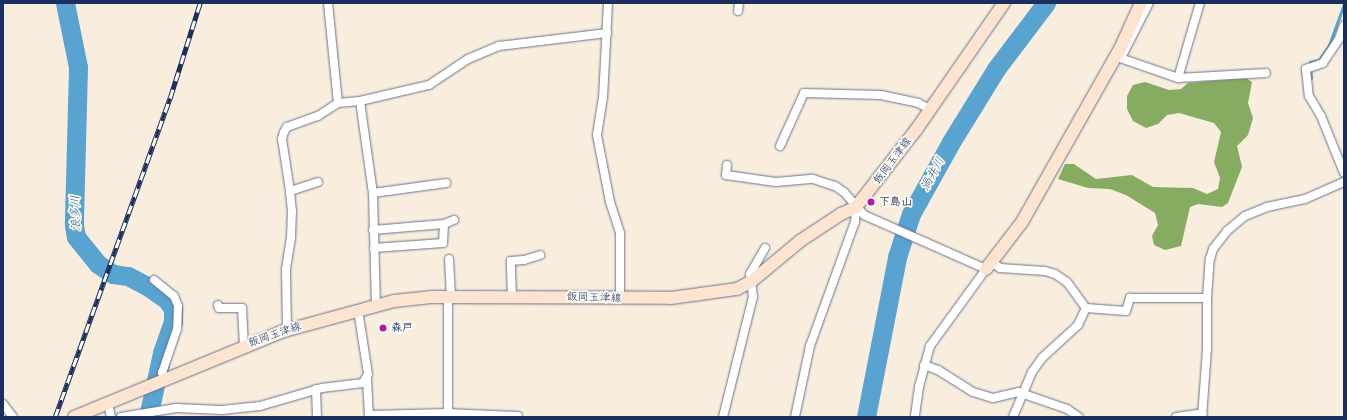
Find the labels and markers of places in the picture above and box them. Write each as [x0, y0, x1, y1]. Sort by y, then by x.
place label: 下島山 [879, 195, 912, 209]
marker: 下島山 [866, 197, 876, 207]
place label: 森戸 [391, 321, 413, 335]
marker: 森戸 [378, 323, 388, 333]

